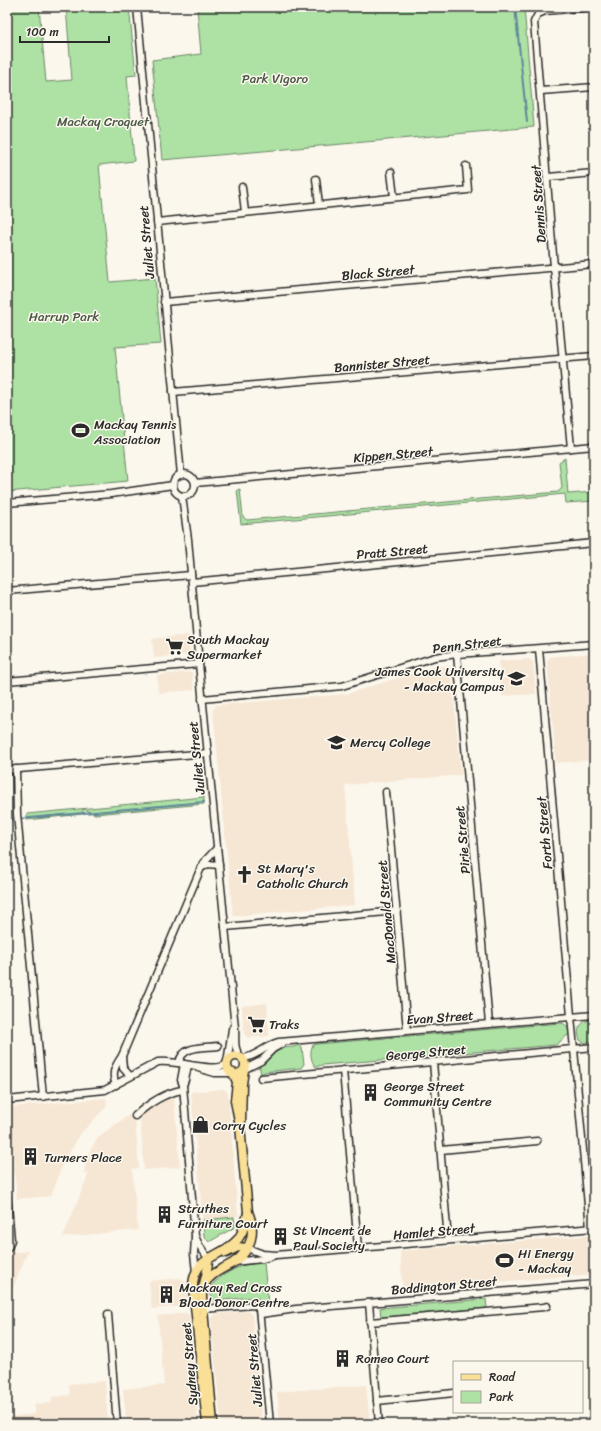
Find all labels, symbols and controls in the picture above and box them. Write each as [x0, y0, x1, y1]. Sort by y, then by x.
scale bar [20, 18, 109, 44]
text: 100 m [26, 21, 59, 43]
park label: Park Vigoro [242, 67, 309, 90]
park label: Mackay Croquet [57, 110, 150, 133]
street label: Dennis Street [524, 163, 553, 244]
street label: Juliet Street [132, 204, 161, 281]
street label: Black Street [341, 258, 416, 287]
park label: Harrup Park [29, 305, 99, 328]
street label: Bannister Street [333, 348, 431, 379]
place label: Mackay Tennis Association [93, 413, 177, 451]
sports icon: Mackay Tennis Association [71, 421, 91, 441]
street label: Kippen Street [352, 440, 435, 469]
street label: Pratt Street [355, 537, 429, 566]
place label: South Mackay Supermarket [187, 628, 269, 666]
street label: Penn Street [431, 629, 503, 660]
supermarket icon: South Mackay Supermarket [164, 636, 184, 656]
place label: James Cook University - Mackay Campus [374, 660, 505, 698]
school or university icon: James Cook University - Mackay Campus [507, 668, 527, 688]
street label: Juliet Street [181, 720, 212, 797]
place label: Mercy College [350, 731, 431, 754]
school or university icon: Mercy College [327, 732, 347, 752]
street label: Forth Street [530, 795, 559, 870]
street label: Pirie Street [448, 805, 477, 875]
place label: St Mary's Catholic Church [257, 857, 349, 895]
street label: MacDonald Street [370, 859, 402, 965]
church icon: St Mary's Catholic Church [234, 865, 254, 885]
street label: Evan Street [406, 1004, 475, 1031]
place label: Traks [269, 1013, 300, 1036]
supermarket icon: Traks [246, 1014, 266, 1034]
street label: George Street [385, 1037, 468, 1067]
place label: George Street Community Centre [384, 1075, 492, 1113]
building icon: George Street Community Centre [361, 1083, 381, 1103]
place label: Corry Cycles [213, 1114, 287, 1137]
shop icon: Corry Cycles [190, 1115, 210, 1135]
place label: Turners Place [44, 1146, 122, 1169]
building icon: Turners Place [21, 1147, 41, 1167]
place label: Struthes Furniture Court [178, 1197, 269, 1235]
building icon: Struthes Furniture Court [155, 1205, 175, 1225]
street label: Hamlet Street [392, 1216, 477, 1247]
place label: St Vincent de Paul Society [293, 1219, 371, 1257]
building icon: St Vincent de Paul Society [270, 1227, 290, 1247]
place label: Hi Energy - Mackay [518, 1242, 574, 1280]
sports icon: Hi Energy - Mackay [495, 1250, 515, 1270]
street label: Boddington Street [390, 1269, 499, 1302]
place label: Mackay Red Cross Blood Donor Centre [179, 1276, 289, 1314]
building icon: Mackay Red Cross Blood Donor Centre [156, 1284, 176, 1304]
street label: Sydney Street [174, 1321, 205, 1407]
street label: Juliet Street [240, 1332, 269, 1409]
place label: Romeo Court [356, 1347, 430, 1370]
building icon: Romeo Court [333, 1348, 353, 1368]
legend [453, 1361, 583, 1413]
text: Road [489, 1366, 516, 1388]
text: Park [489, 1386, 514, 1408]

